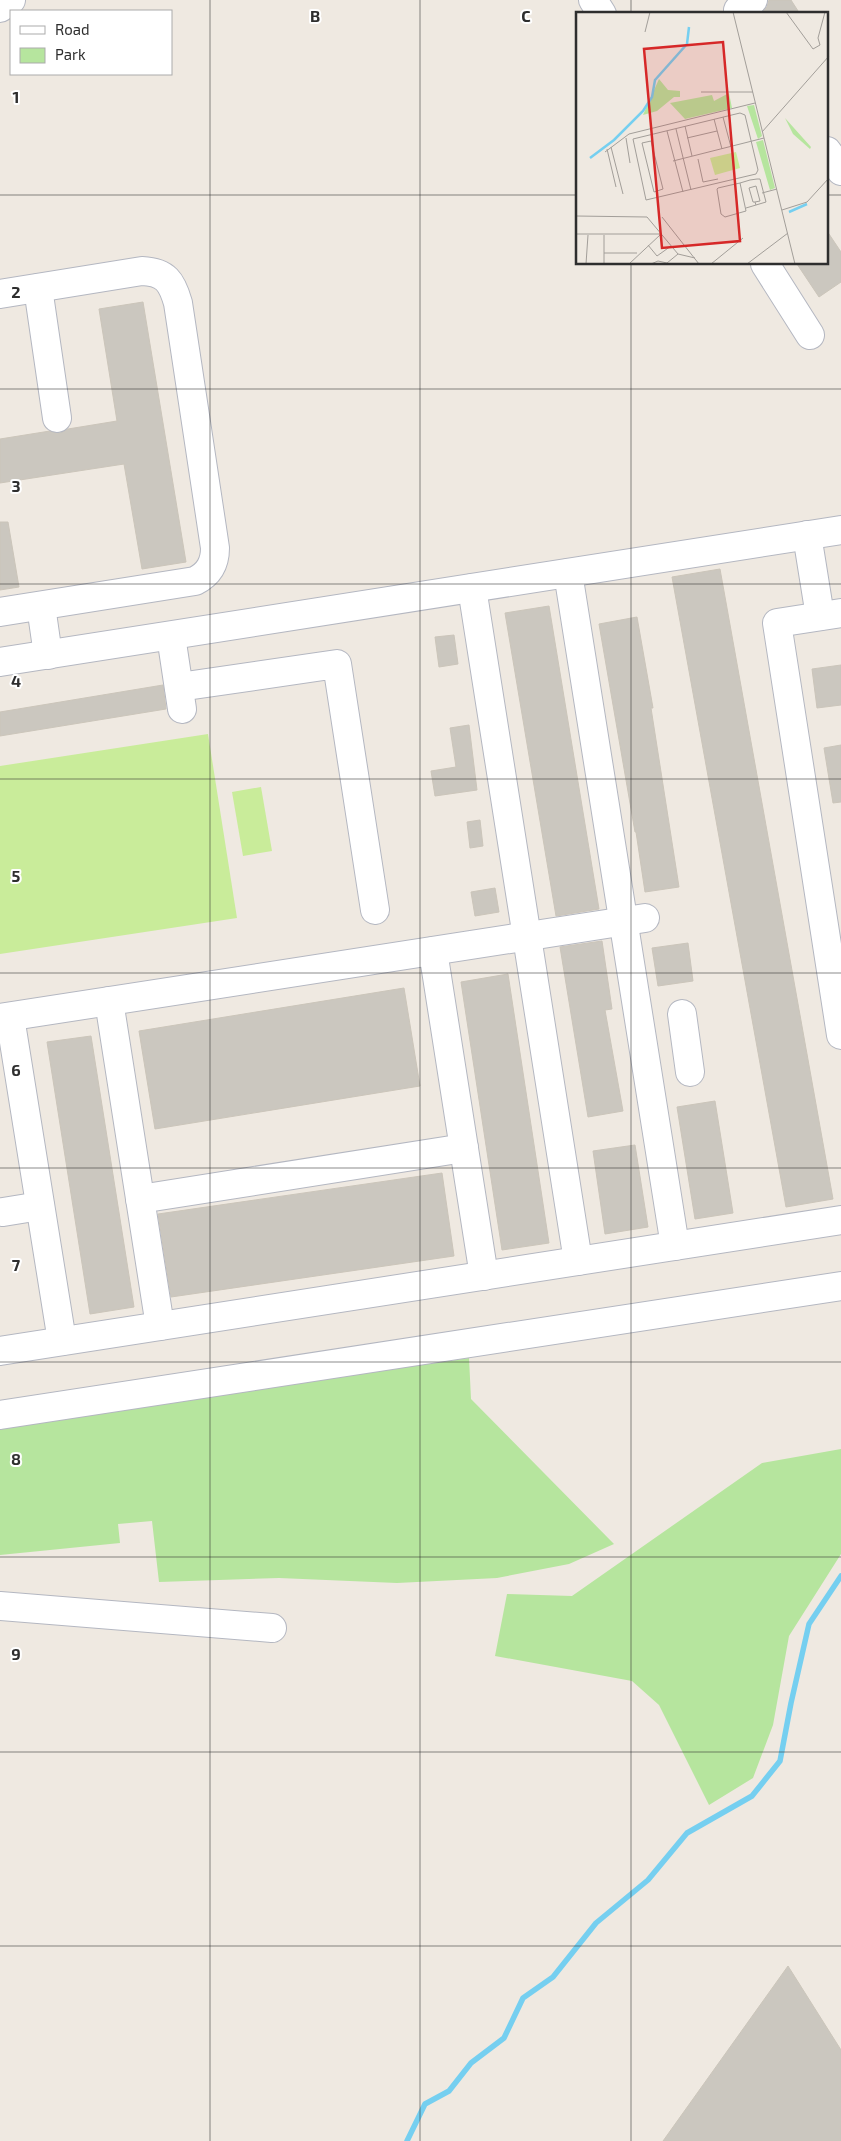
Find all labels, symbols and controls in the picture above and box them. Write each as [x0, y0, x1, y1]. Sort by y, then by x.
text: B [310, 6, 320, 25]
text: C [521, 6, 531, 25]
legend [10, 10, 172, 75]
inset map [576, 12, 828, 265]
text: Road [55, 20, 90, 38]
text: Park [55, 45, 86, 63]
text: 1 [13, 87, 19, 106]
text: 2 [11, 282, 21, 301]
text: 3 [11, 476, 21, 495]
text: 4 [11, 671, 21, 690]
text: 5 [12, 866, 21, 885]
text: 6 [11, 1060, 21, 1079]
text: 7 [12, 1255, 21, 1274]
text: 8 [11, 1449, 21, 1468]
text: 9 [11, 1644, 21, 1663]

